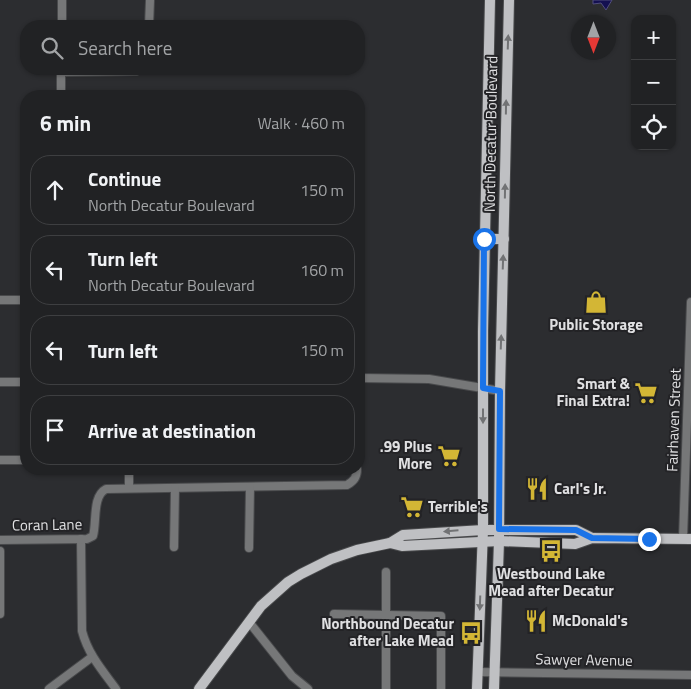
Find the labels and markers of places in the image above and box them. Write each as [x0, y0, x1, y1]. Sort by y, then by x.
shop icon: Public Storage [583, 289, 609, 315]
place label: Public Storage [549, 313, 643, 336]
place label: Smart & Final Extra! [557, 372, 630, 412]
supermarket icon: Smart & Final Extra! [633, 380, 659, 406]
place label: .99 Plus More [380, 435, 432, 475]
supermarket icon: .99 Plus More [436, 443, 462, 469]
restaurant icon: Carl's Jr. [524, 476, 550, 502]
place label: Carl's Jr. [554, 477, 607, 500]
supermarket icon: Terrible's [399, 494, 425, 520]
place label: Terrible's [428, 495, 488, 518]
bus stop icon: Westbound Lake Mead after Decatur [538, 538, 564, 564]
place label: Westbound Lake Mead after Decatur [488, 562, 614, 602]
restaurant icon: McDonald's [523, 608, 549, 634]
place label: McDonald's [552, 609, 628, 632]
place label: Northbound Decatur after Lake Mead [321, 612, 454, 652]
bus stop icon: Northbound Decatur after Lake Mead [458, 620, 484, 646]

